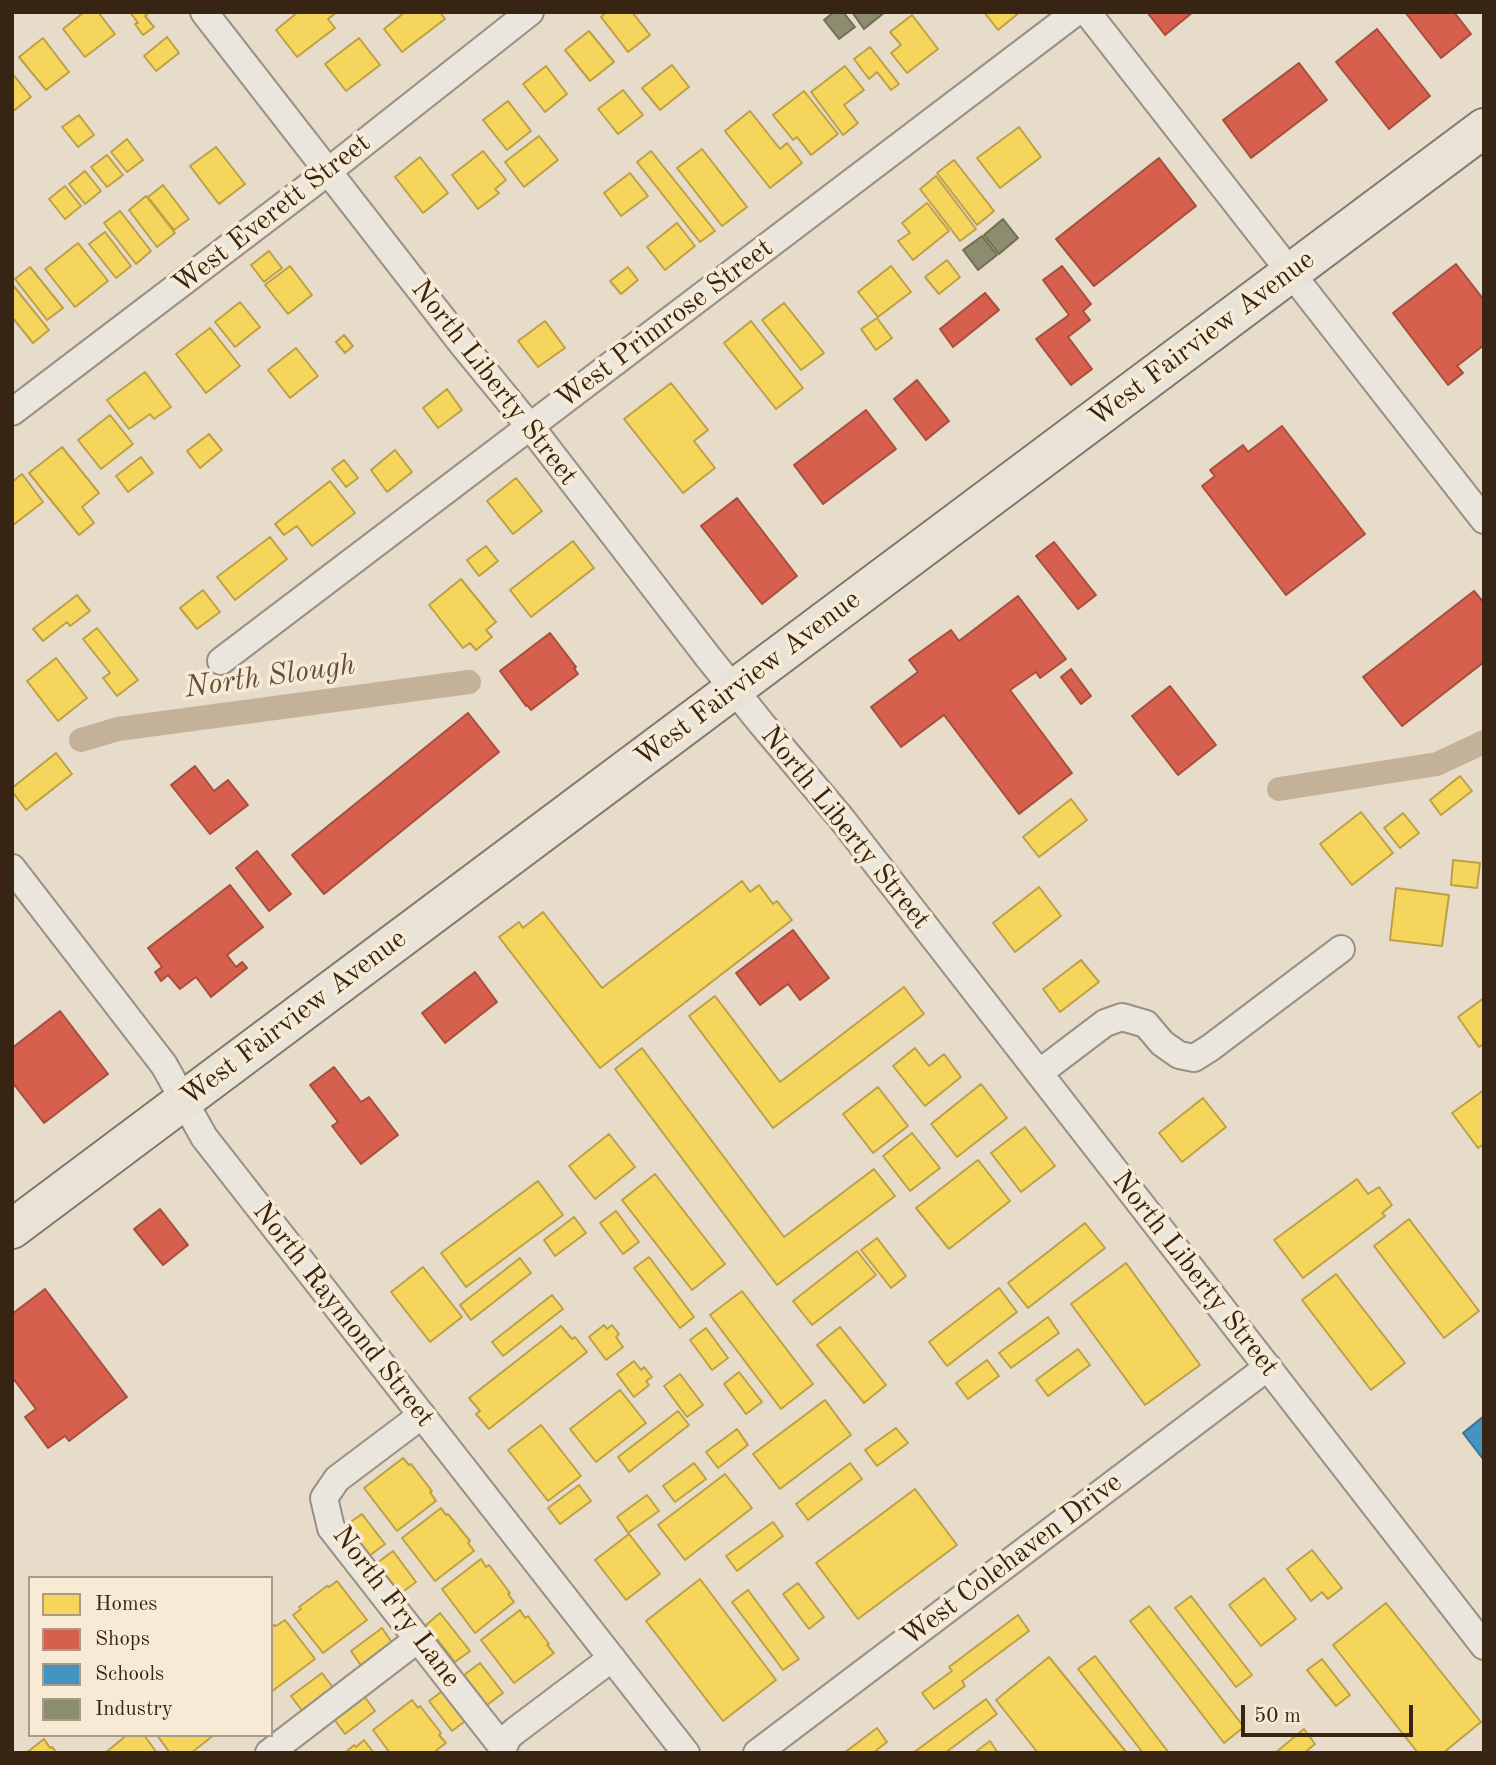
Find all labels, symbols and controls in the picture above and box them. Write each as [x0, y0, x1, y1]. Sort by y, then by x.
street label: West Everett Street [166, 126, 378, 302]
street label: West Primrose Street [550, 232, 780, 416]
street label: West Fairview Avenue [1083, 243, 1321, 435]
street label: North Liberty Street [403, 274, 585, 492]
street label: West Fairview Avenue [629, 583, 867, 775]
water label: North Slough [182, 647, 358, 707]
street label: North Liberty Street [753, 720, 937, 936]
street label: West Fairview Avenue [175, 922, 413, 1114]
street label: North Liberty Street [1104, 1165, 1286, 1383]
street label: North Raymond Street [245, 1196, 441, 1434]
street label: West Colehaven Drive [895, 1466, 1129, 1654]
street label: North Fry Lane [324, 1520, 468, 1694]
legend [28, 1576, 273, 1737]
text: Homes [95, 1594, 157, 1615]
text: Shops [95, 1629, 150, 1650]
text: Schools [95, 1664, 164, 1685]
scale bar [1244, 1692, 1416, 1736]
text: Industry [95, 1699, 173, 1720]
text: 50 m [1254, 1706, 1301, 1727]

